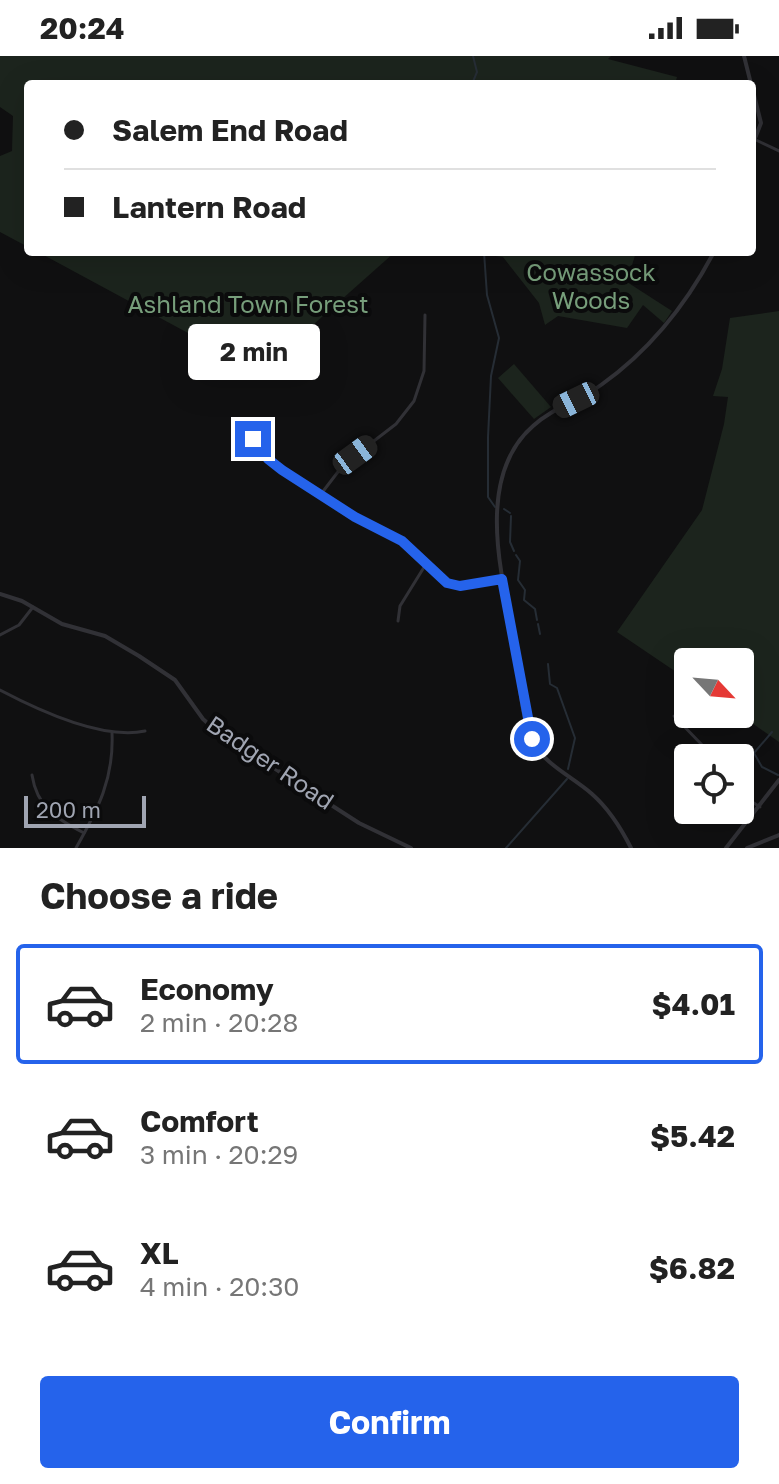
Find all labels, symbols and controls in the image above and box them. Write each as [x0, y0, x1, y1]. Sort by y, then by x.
text: 20:24 [40, 10, 124, 46]
text: Salem End Road [112, 112, 348, 148]
text: Lantern Road [112, 189, 306, 225]
park label: Cowassock Woods [526, 257, 656, 314]
park label: Ashland Town Forest [127, 289, 369, 318]
callout: 2 min [187, 323, 319, 379]
text: 2 min [220, 336, 288, 367]
car [549, 379, 603, 421]
route end [235, 421, 271, 457]
car [329, 431, 381, 479]
north arrow [674, 648, 754, 728]
map controls [674, 648, 754, 824]
street label: Badger Road [202, 709, 340, 815]
route start [514, 721, 550, 757]
button: locate [674, 744, 754, 824]
scale bar [24, 792, 146, 828]
text: 200 m [36, 796, 101, 823]
text: Choose a ride [40, 874, 278, 917]
icon: car [44, 968, 116, 1040]
text: Economy [140, 971, 274, 1007]
text: $4.01 [652, 986, 735, 1022]
text: 2 min · 20:28 [140, 1007, 298, 1038]
icon: car [44, 1100, 116, 1172]
text: Comfort [140, 1103, 259, 1139]
text: $5.42 [650, 1118, 735, 1154]
text: 3 min · 20:29 [140, 1139, 298, 1170]
icon: car [44, 1232, 116, 1304]
text: XL [140, 1235, 179, 1271]
text: $6.82 [649, 1250, 735, 1286]
text: 4 min · 20:30 [140, 1271, 299, 1302]
button: Confirm [40, 1376, 739, 1468]

